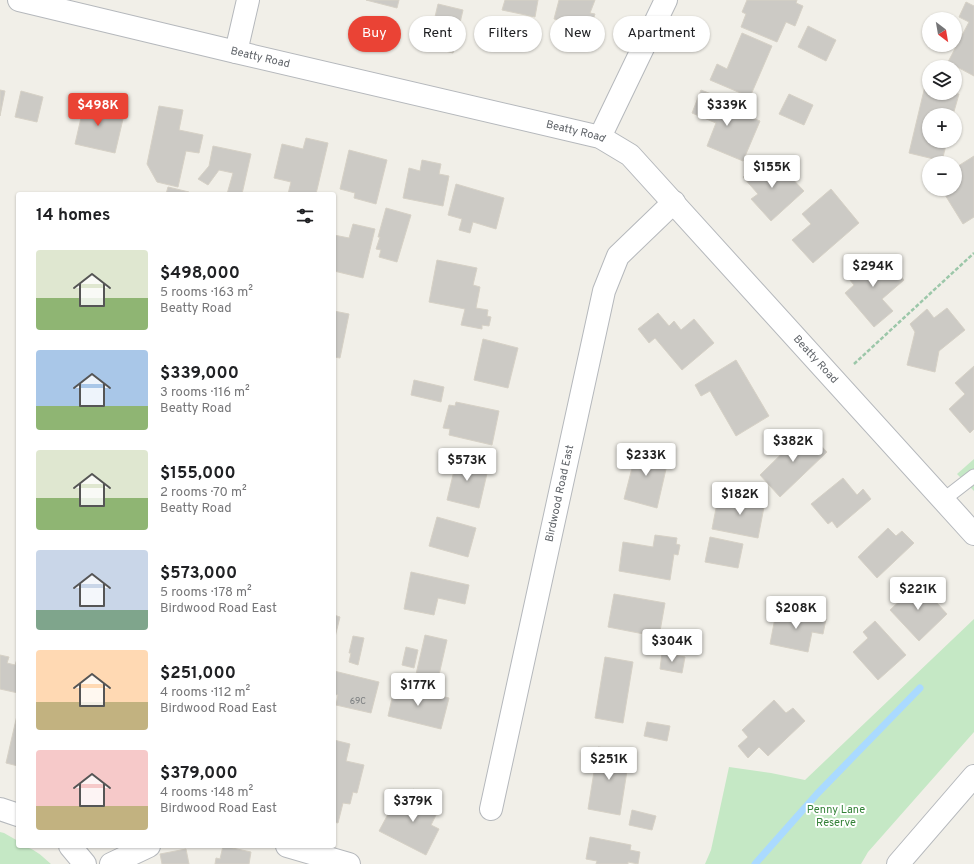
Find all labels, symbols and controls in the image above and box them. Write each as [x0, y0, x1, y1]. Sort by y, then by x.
north arrow [922, 12, 962, 52]
map controls [922, 12, 962, 196]
chip: Buy [348, 16, 401, 52]
chip: Rent [409, 16, 466, 52]
chip: Filters [474, 16, 542, 52]
chip: New [550, 16, 605, 52]
chip: Apartment [613, 16, 710, 52]
street label: Beatty Road [229, 44, 291, 71]
button: layers [922, 60, 962, 100]
pin: $498K [70, 93, 126, 127]
pin: $339K [699, 93, 755, 127]
text: $498K [77, 98, 119, 114]
text: $339K [707, 98, 747, 114]
button: + [922, 108, 962, 148]
street label: Beatty Road [545, 118, 608, 146]
pin: $155K [744, 155, 800, 189]
button: − [922, 156, 962, 196]
text: $155K [753, 160, 791, 176]
text: 14 homes [36, 205, 110, 227]
icon: filters [294, 205, 316, 227]
pin: $294K [845, 254, 901, 288]
text: $294K [852, 259, 894, 275]
text: $498,000 [160, 263, 240, 285]
icon: home [68, 266, 116, 314]
text: 5 rooms · 163 m² [160, 285, 253, 301]
text: Beatty Road [160, 301, 232, 317]
street label: Beatty Road [790, 332, 841, 387]
text: $339,000 [160, 363, 239, 385]
icon: home [68, 366, 116, 414]
text: 3 rooms · 116 m² [160, 385, 250, 401]
text: Beatty Road [160, 401, 232, 417]
pin: $382K [765, 429, 821, 463]
text: $382K [773, 434, 813, 450]
pin: $233K [618, 443, 674, 477]
street label: Birdwood Road East [542, 444, 577, 543]
pin: $573K [439, 448, 495, 482]
text: $233K [626, 448, 666, 464]
text: $573K [447, 453, 487, 469]
text: $155,000 [160, 463, 236, 485]
icon: home [68, 466, 116, 514]
pin: $182K [712, 482, 768, 516]
text: 2 rooms · 70 m² [160, 485, 247, 501]
text: $182K [721, 487, 759, 503]
text: Beatty Road [160, 501, 232, 517]
text: $573,000 [160, 563, 237, 585]
icon: home [68, 566, 116, 614]
pin: $221K [890, 577, 946, 611]
text: $221K [899, 582, 937, 598]
text: 5 rooms · 178 m² [160, 585, 252, 601]
pin: $208K [768, 596, 824, 630]
text: Birdwood Road East [160, 601, 277, 617]
text: $208K [775, 601, 817, 617]
pin: $304K [644, 629, 700, 663]
text: $304K [651, 634, 693, 650]
text: $251,000 [160, 663, 236, 685]
icon: home [68, 666, 116, 714]
pin: $177K [390, 673, 446, 707]
text: $177K [400, 678, 436, 694]
text: 4 rooms · 112 m² [160, 685, 250, 701]
house number: 69C [350, 696, 366, 707]
text: Birdwood Road East [160, 701, 277, 717]
pin: $251K [581, 747, 637, 781]
text: $251K [590, 752, 628, 768]
text: $379,000 [160, 763, 238, 785]
icon: home [68, 766, 116, 814]
text: 4 rooms · 148 m² [160, 785, 253, 801]
pin: $379K [385, 789, 441, 823]
text: $379K [393, 794, 433, 810]
text: Birdwood Road East [160, 801, 277, 817]
park label: Penny Lane Reserve [807, 803, 865, 830]

